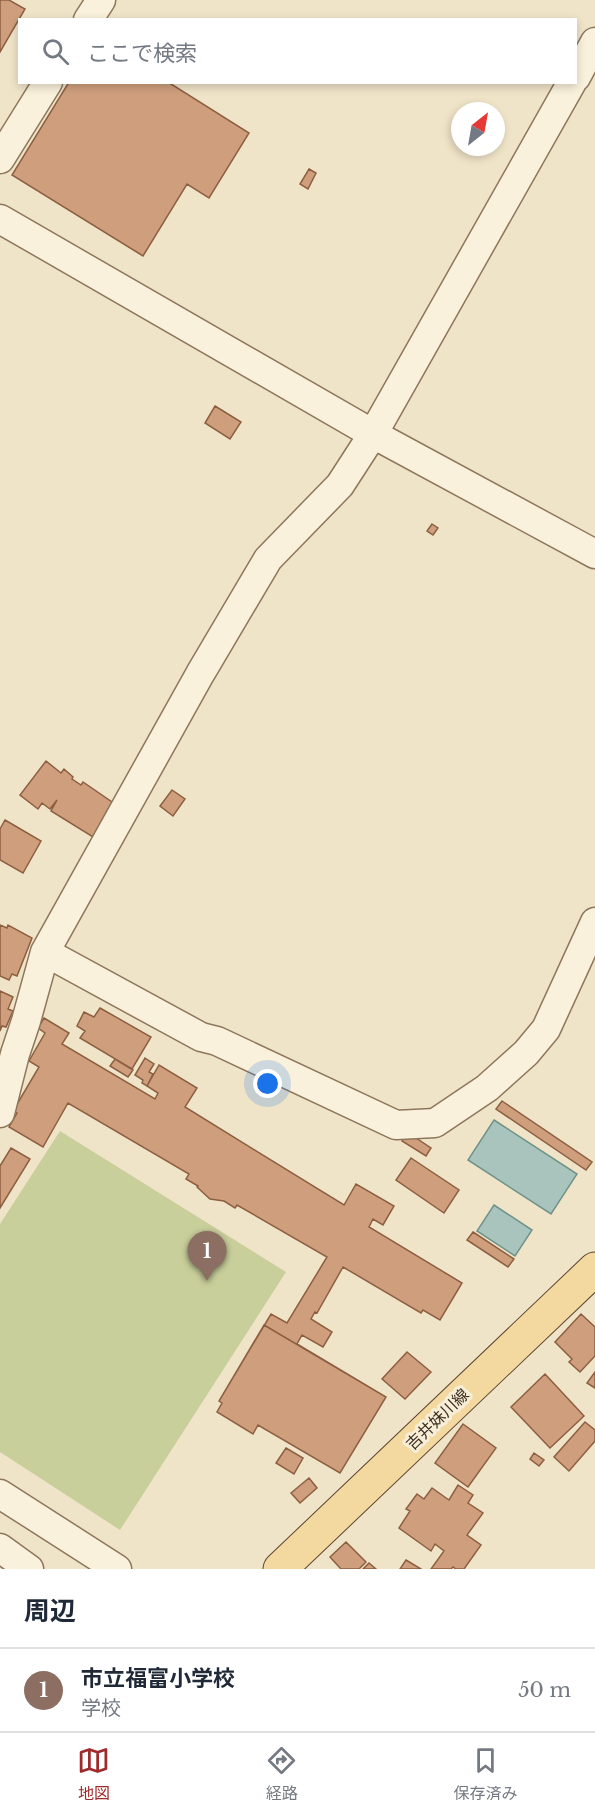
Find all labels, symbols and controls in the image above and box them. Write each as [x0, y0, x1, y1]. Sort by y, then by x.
search box [18, 18, 577, 84]
icon: search [39, 35, 72, 68]
text: ここで検索 [87, 40, 197, 67]
north arrow [451, 102, 505, 156]
your location [253, 1069, 282, 1098]
pin: 1 [188, 1232, 226, 1281]
street label: 吉井妹川線 [401, 1384, 473, 1454]
text: 周辺 [24, 1595, 76, 1627]
text: 市立福富小学校 [81, 1665, 235, 1692]
text: 1 [39, 1678, 48, 1702]
text: 50 m [518, 1678, 571, 1702]
text: 学校 [81, 1696, 121, 1720]
tab: 地図 [77, 1744, 110, 1804]
tab: 経路 [265, 1744, 298, 1804]
tab: 保存済み [453, 1744, 517, 1804]

